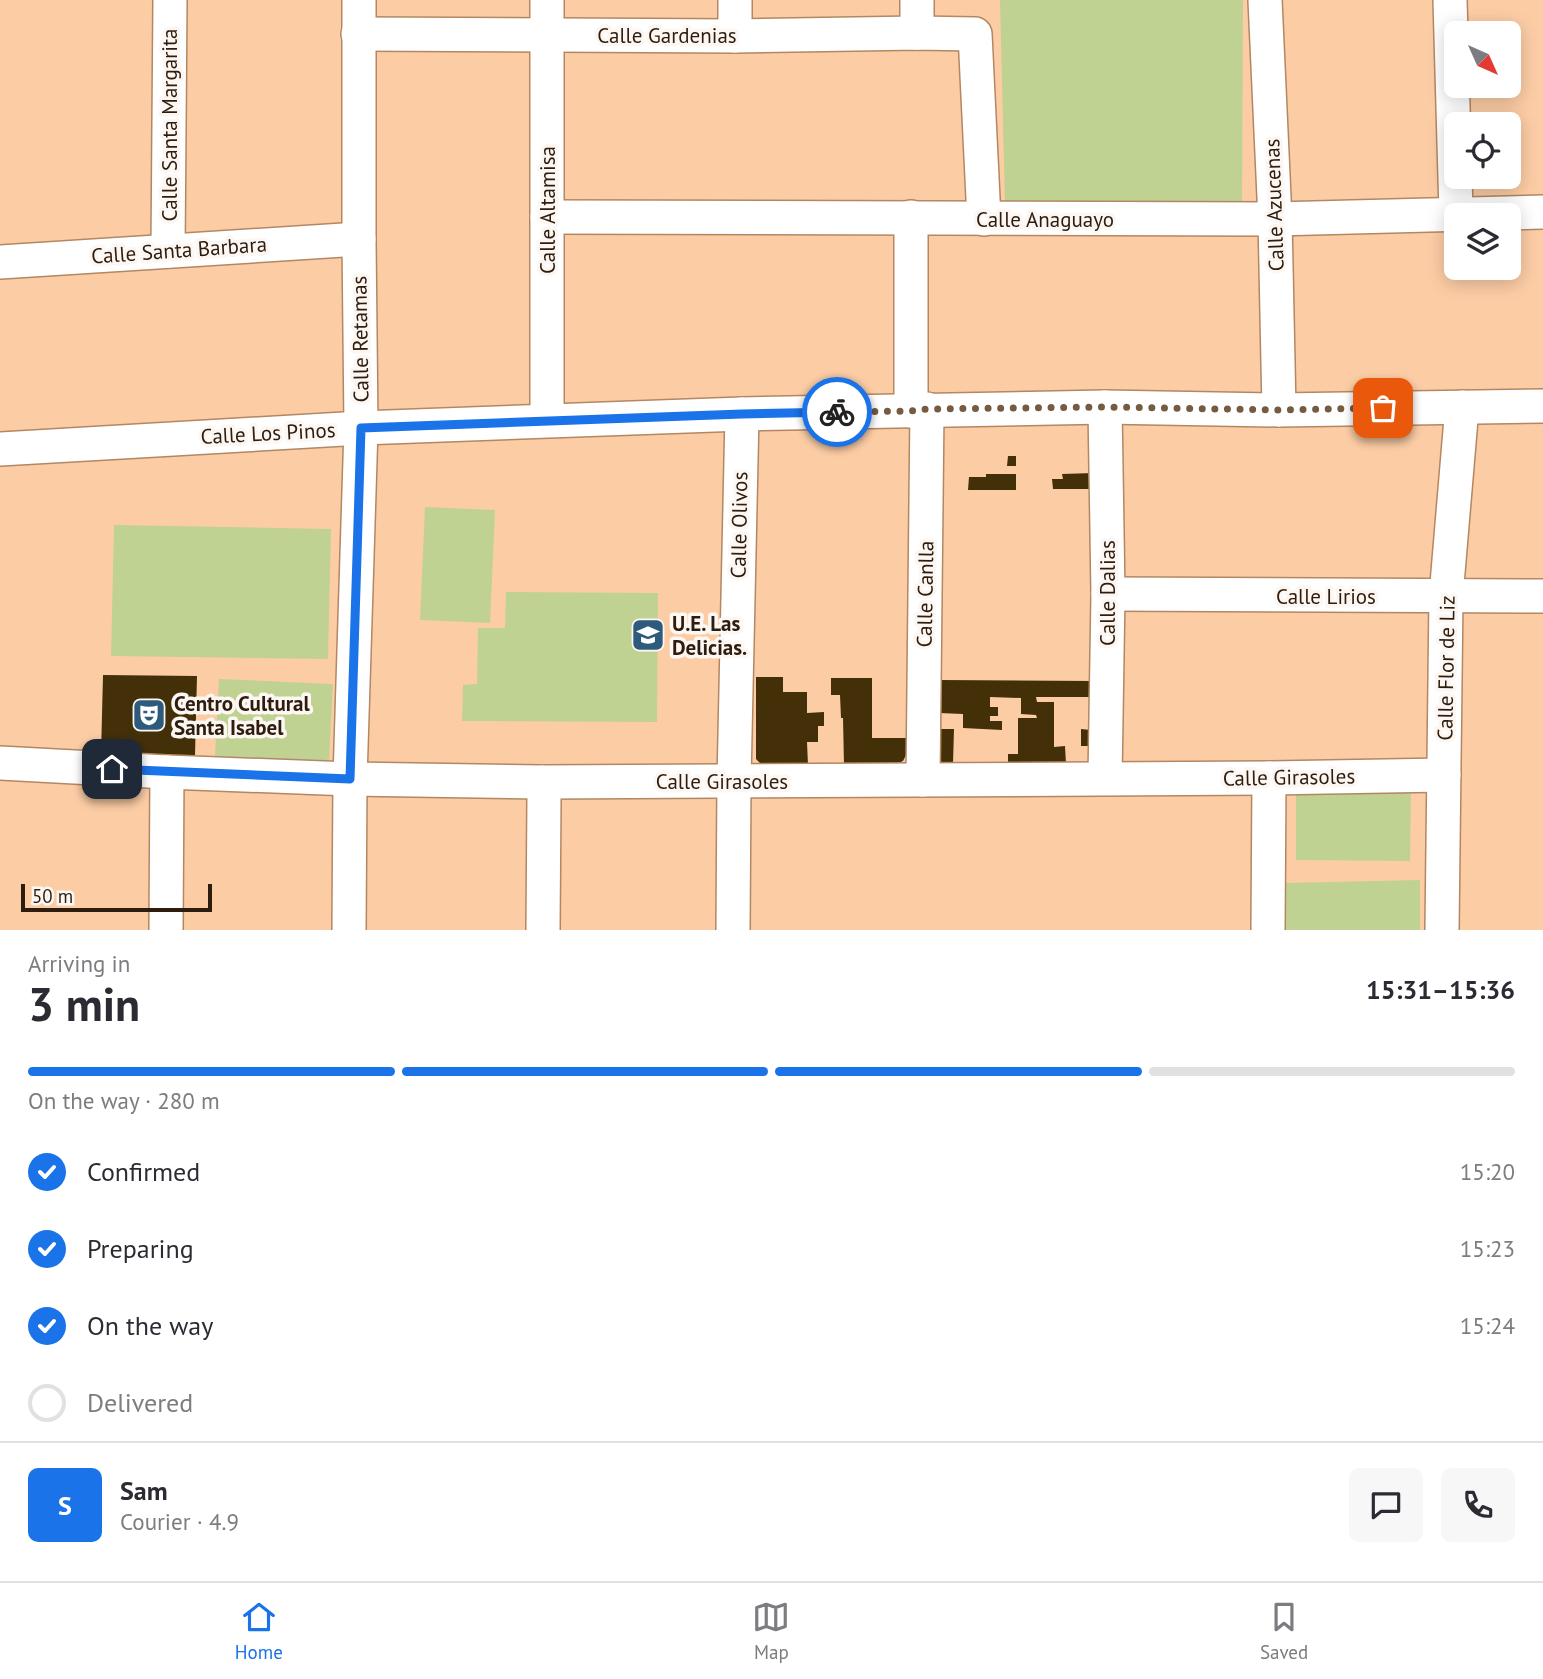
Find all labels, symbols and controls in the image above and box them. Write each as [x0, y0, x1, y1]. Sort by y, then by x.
north arrow [1444, 21, 1521, 98]
map controls [1444, 21, 1521, 280]
street label: Calle Gardenias [597, 22, 737, 49]
street label: Calle Santa Margarita [156, 29, 183, 221]
button: locate [1444, 112, 1521, 189]
street label: Calle Azucenas [1258, 138, 1290, 272]
street label: Calle Altamisa [534, 146, 561, 274]
button: layers [1444, 203, 1521, 280]
street label: Calle Anaguayo [976, 206, 1114, 233]
street label: Calle Santa Barbara [90, 230, 268, 270]
street label: Calle Retamas [345, 275, 375, 403]
courier [802, 377, 872, 447]
pin [1353, 378, 1413, 438]
icon: bag [1364, 389, 1402, 427]
icon: bike [818, 393, 856, 431]
street label: Calle Los Pinos [200, 416, 336, 450]
street label: Calle Olivos [725, 471, 753, 579]
street label: Calle Canlla [911, 540, 939, 648]
street label: Calle Dalias [1094, 540, 1121, 646]
street label: Calle Lirios [1276, 583, 1376, 610]
street label: Calle Flor de Liz [1431, 595, 1461, 741]
place label: U.E. Las Delicias. [672, 610, 747, 661]
school or university icon: U.E. Las Delicias. [629, 616, 667, 654]
place label: Centro Cultural Santa Isabel [174, 690, 311, 741]
theatre icon: Centro Cultural Santa Isabel [130, 696, 168, 734]
pin [82, 739, 142, 799]
icon: home [93, 750, 131, 788]
street label: Calle Girasoles [1223, 762, 1355, 792]
street label: Calle Girasoles [656, 768, 788, 795]
scale bar [21, 881, 212, 913]
text: 50 m [32, 884, 73, 908]
text: Arriving in [28, 949, 130, 978]
text: 15:31–15:36 [1366, 973, 1515, 1006]
text: 3 min [28, 974, 140, 1034]
text: On the way · 280 m [28, 1086, 220, 1115]
icon: check [28, 1153, 66, 1191]
text: Confirmed [87, 1155, 200, 1188]
text: 15:20 [1460, 1157, 1515, 1186]
icon: check [28, 1230, 66, 1268]
text: Preparing [87, 1232, 194, 1265]
text: 15:23 [1460, 1234, 1515, 1263]
icon: check [28, 1307, 66, 1345]
text: On the way [87, 1309, 213, 1342]
text: 15:24 [1460, 1311, 1515, 1340]
text: Delivered [87, 1386, 193, 1419]
button: chat [1349, 1468, 1423, 1542]
button: phone [1441, 1468, 1515, 1542]
text: Sam [120, 1474, 168, 1507]
text: S [58, 1489, 72, 1522]
text: Courier · 4.9 [120, 1507, 239, 1536]
tab: Home [235, 1598, 283, 1664]
tab: Map [752, 1598, 790, 1664]
tab: Saved [1260, 1598, 1308, 1664]

